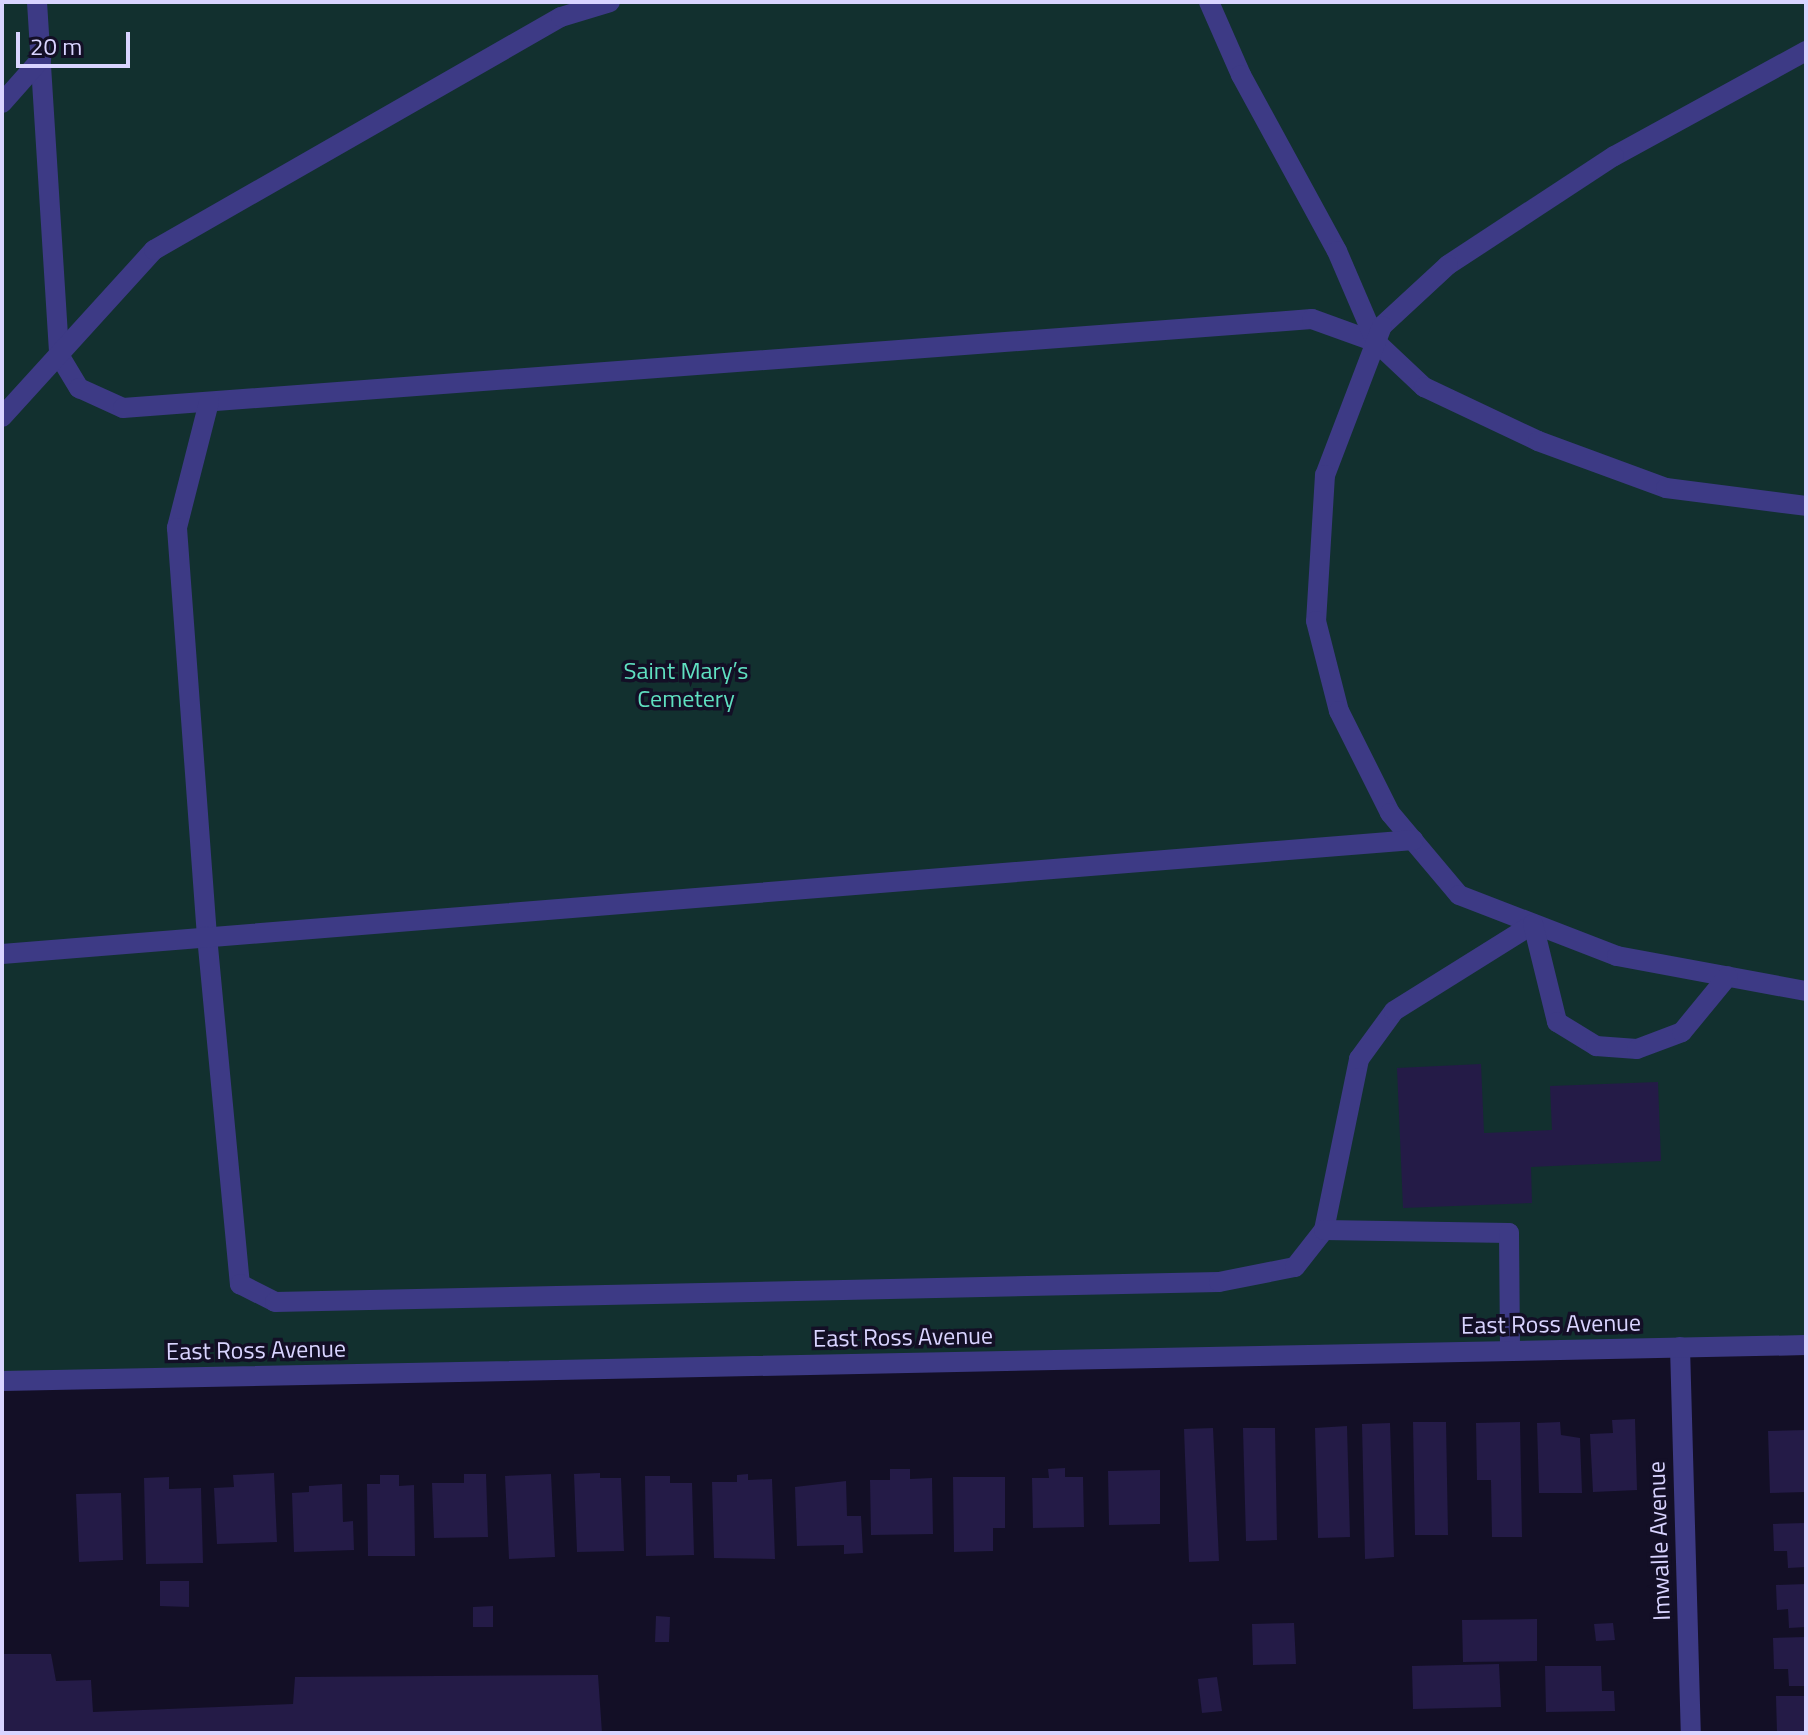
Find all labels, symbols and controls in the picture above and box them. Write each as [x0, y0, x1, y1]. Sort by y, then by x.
scale bar [20, 16, 134, 66]
text: 20 m [30, 28, 82, 64]
park label: Saint Mary’s Cemetery [624, 657, 748, 713]
street label: East Ross Avenue [1461, 1308, 1641, 1340]
street label: East Ross Avenue [813, 1321, 993, 1353]
street label: East Ross Avenue [166, 1334, 346, 1366]
street label: Imwalle Avenue [1642, 1461, 1676, 1621]

